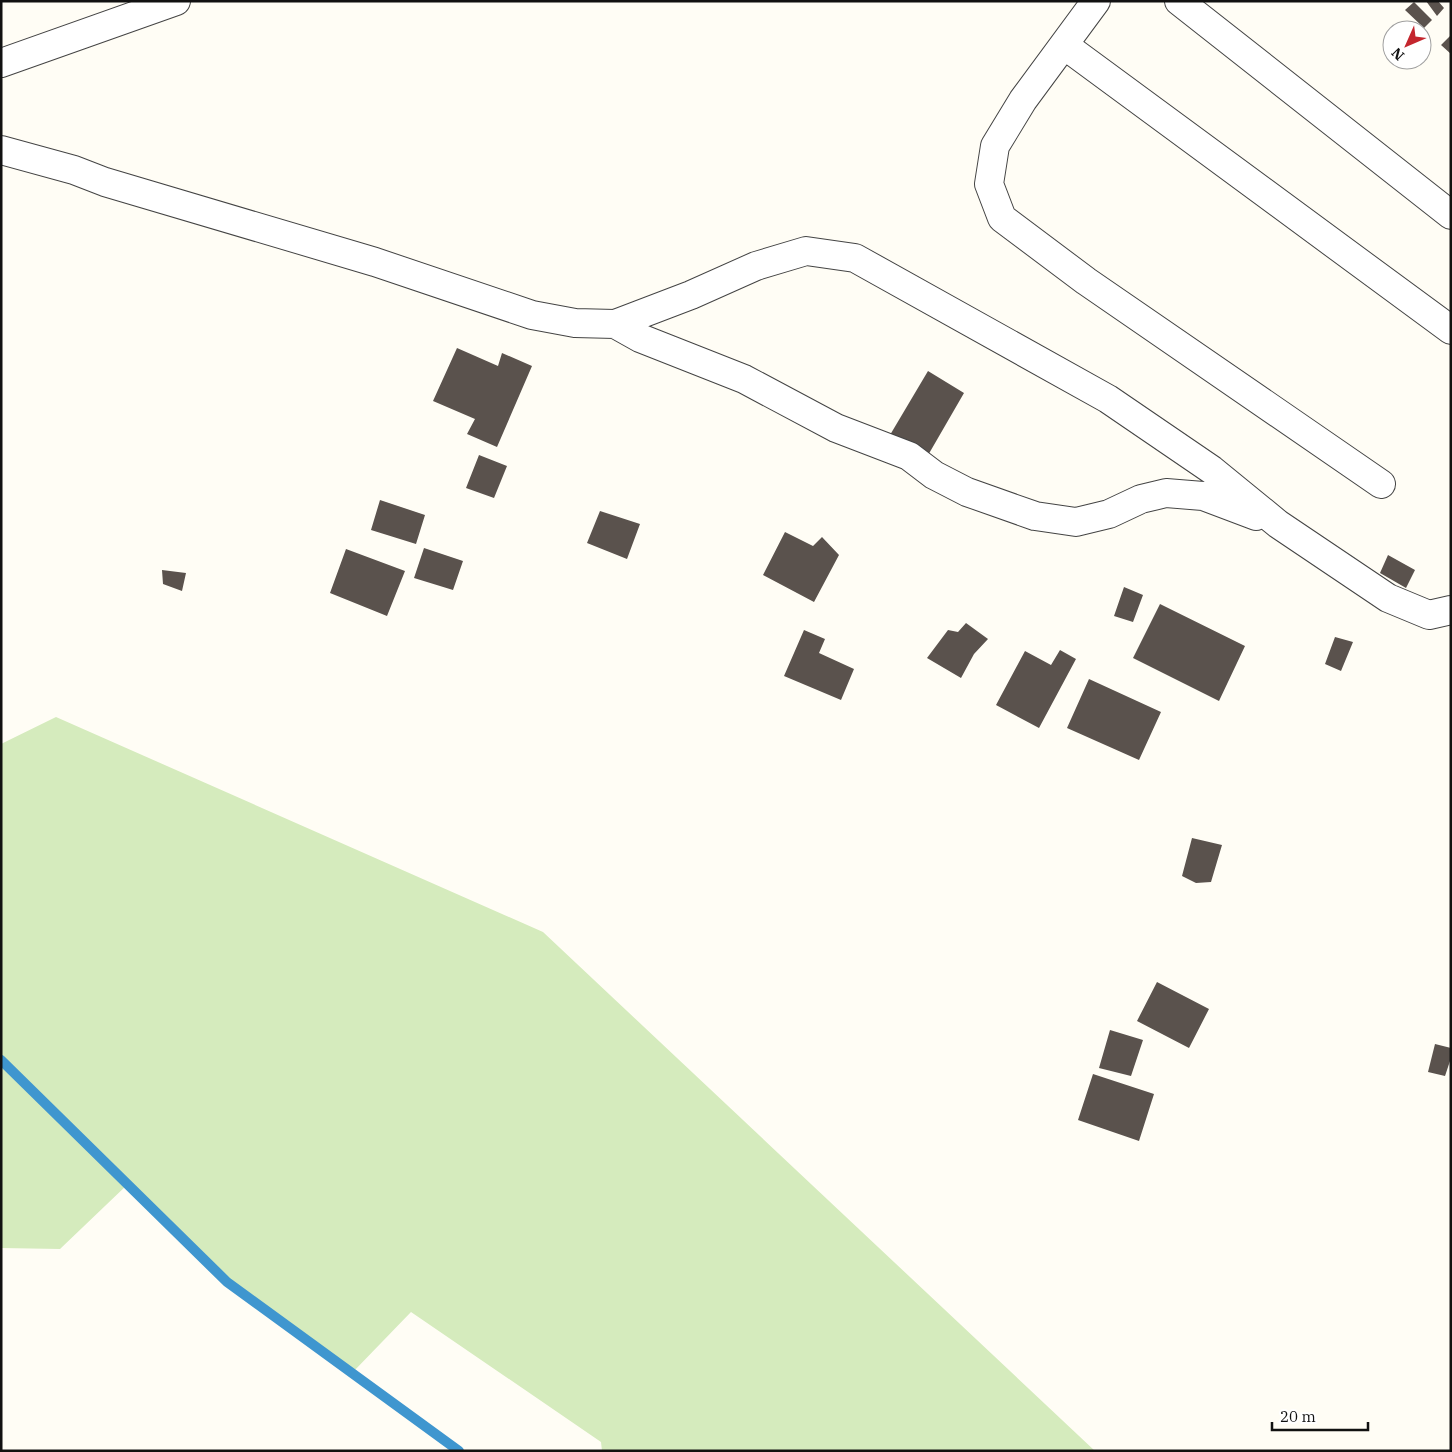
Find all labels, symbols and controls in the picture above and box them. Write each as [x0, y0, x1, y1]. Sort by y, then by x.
north arrow [1382, 20, 1432, 70]
text: N [1388, 44, 1408, 64]
scale bar [1272, 1400, 1368, 1432]
text: 20 m [1280, 1407, 1316, 1426]

